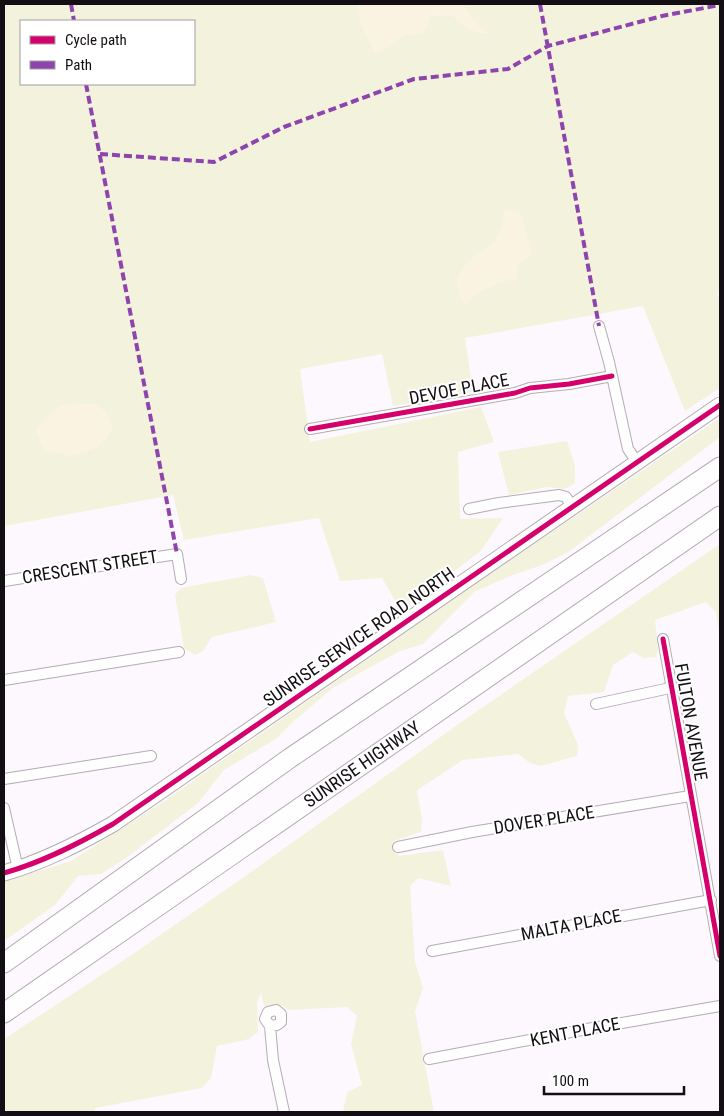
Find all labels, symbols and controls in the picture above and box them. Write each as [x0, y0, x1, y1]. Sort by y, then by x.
legend [20, 20, 195, 85]
text: Cycle path [65, 31, 127, 49]
text: Path [65, 56, 92, 74]
street label: DEVOE PLACE [407, 369, 511, 408]
street label: CRESCENT STREET [21, 545, 159, 588]
street label: SUNRISE SERVICE ROAD NORTH [259, 562, 459, 711]
street label: FULTON AVENUE [671, 661, 712, 782]
street label: SUNRISE HIGHWAY [300, 716, 425, 812]
street label: DOVER PLACE [492, 801, 596, 838]
street label: MALTA PLACE [519, 904, 623, 945]
street label: KENT PLACE [528, 1013, 622, 1050]
scale bar [544, 1064, 684, 1096]
text: 100 m [552, 1072, 589, 1090]

